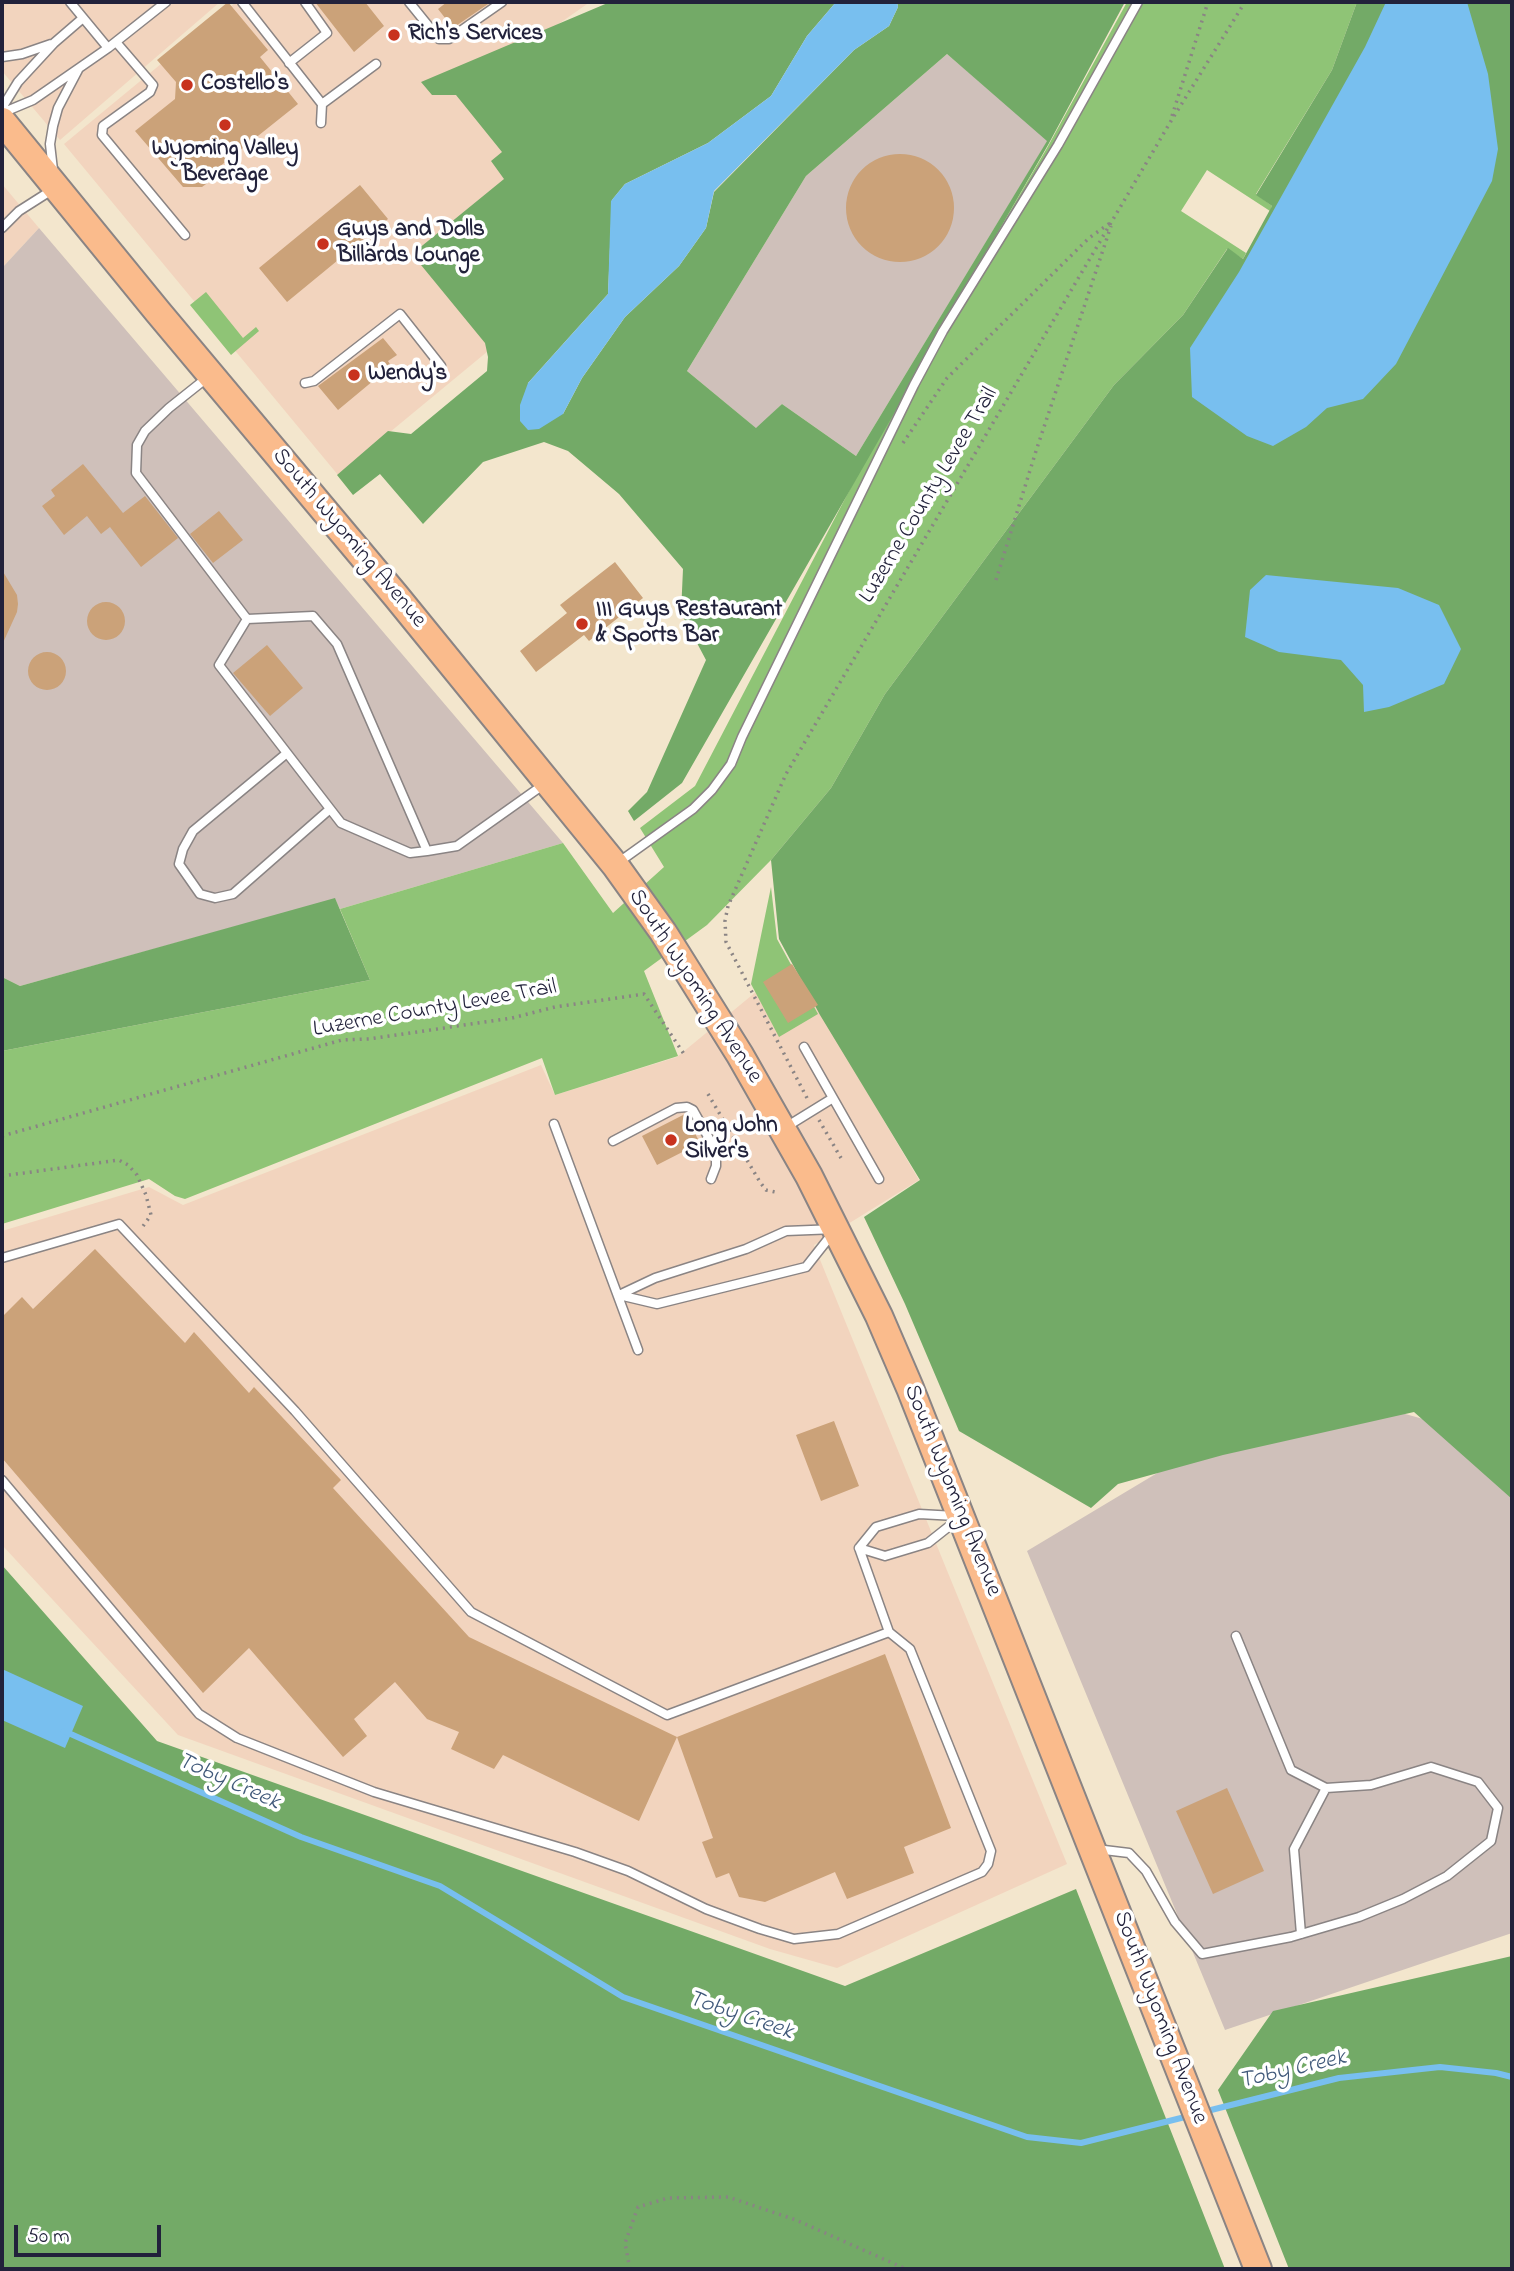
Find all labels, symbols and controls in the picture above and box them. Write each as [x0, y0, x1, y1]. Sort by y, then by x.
place label: Rich's Services [408, 21, 543, 49]
marker: Rich's Services [386, 27, 402, 43]
place label: Costello's [201, 71, 289, 99]
marker: Costello's [179, 77, 195, 93]
marker: Wyoming Valley Beverage [217, 117, 233, 133]
place label: Wyoming Valley Beverage [152, 136, 298, 190]
place label: Guys and Dolls Billards Lounge [337, 217, 485, 271]
marker: Guys and Dolls Billards Lounge [315, 236, 331, 252]
place label: Wendy's [368, 361, 447, 389]
marker: Wendy's [346, 367, 362, 383]
street label: Luzerne County Levee Trail [855, 383, 1005, 609]
street label: South Wyoming Avenue [265, 444, 431, 634]
place label: III Guys Restaurant & Sports Bar [596, 597, 782, 651]
marker: III Guys Restaurant & Sports Bar [574, 616, 590, 632]
street label: South Wyoming Avenue [621, 885, 767, 1089]
street label: Luzerne County Levee Trail [311, 975, 559, 1045]
place label: Long John Silver's [685, 1113, 778, 1167]
marker: Long John Silver's [663, 1132, 679, 1148]
street label: South Wyoming Avenue [896, 1381, 1006, 1601]
water label: Toby Creek [172, 1748, 284, 1818]
street label: South Wyoming Avenue [1106, 1908, 1212, 2128]
water label: Toby Creek [684, 1986, 796, 2048]
water label: Toby Creek [1237, 2045, 1349, 2097]
scale bar [18, 2212, 164, 2256]
text: 50 m [27, 2222, 70, 2252]

